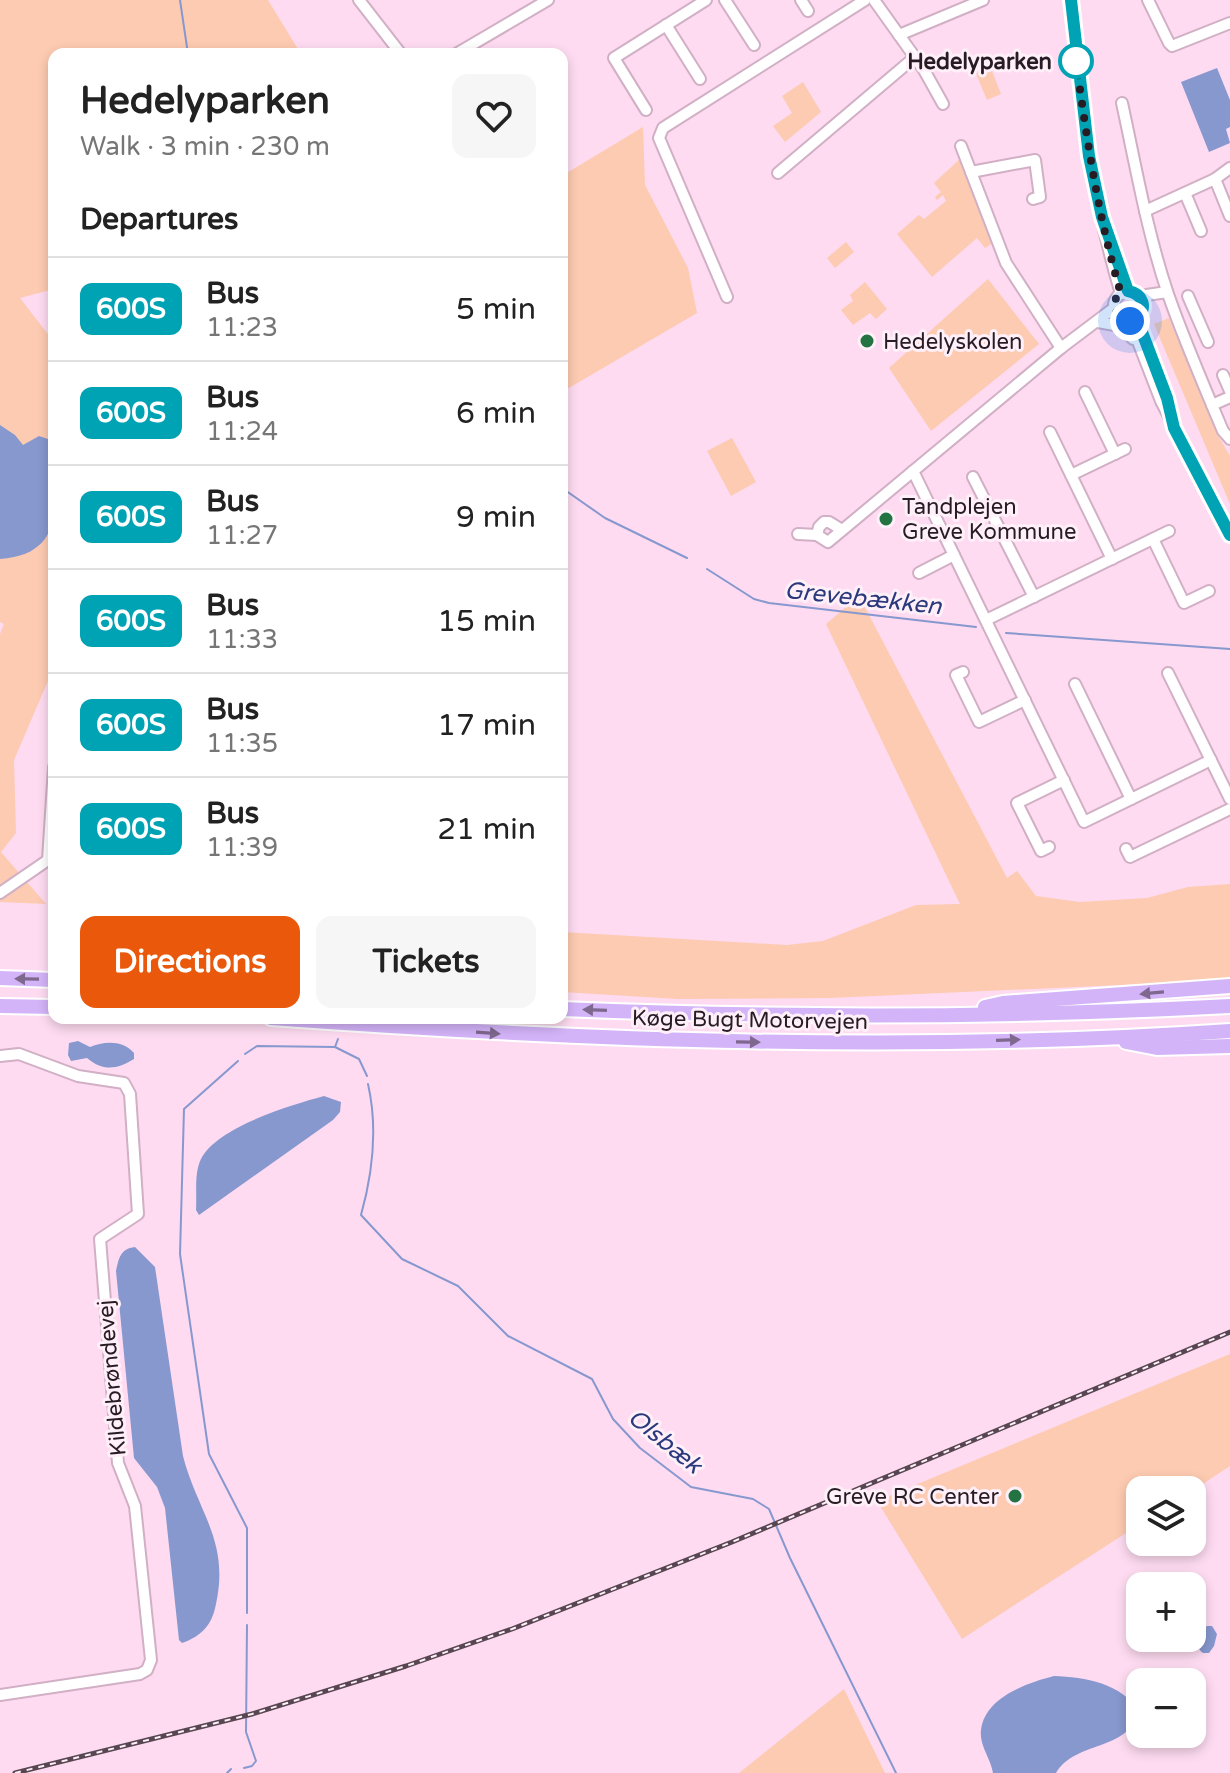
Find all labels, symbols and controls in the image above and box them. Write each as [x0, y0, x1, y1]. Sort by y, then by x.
marker: Hedelyparken [1059, 44, 1093, 78]
place label: Hedelyparken [907, 49, 1052, 75]
button: heart [452, 74, 536, 158]
text: Hedelyparken [80, 78, 330, 124]
text: Walk · 3 min · 230 m [80, 131, 330, 162]
text: Departures [80, 201, 238, 238]
text: Bus [206, 275, 259, 312]
text: 5 min [456, 291, 536, 328]
text: 600S [96, 292, 166, 326]
your location [1110, 301, 1150, 341]
text: 11:23 [206, 312, 278, 343]
place label: Hedelyskolen [883, 329, 1022, 355]
marker: Hedelyskolen [858, 332, 876, 350]
text: Bus [206, 379, 259, 416]
text: 6 min [456, 395, 536, 432]
text: 600S [96, 396, 166, 430]
text: 11:24 [206, 416, 278, 447]
text: Bus [206, 483, 259, 520]
place label: Tandplejen Greve Kommune [902, 494, 1076, 545]
text: 9 min [456, 499, 536, 536]
text: 600S [96, 500, 166, 534]
marker: Tandplejen Greve Kommune [877, 510, 895, 528]
text: 11:27 [206, 520, 278, 551]
water label: Grevebækken [783, 576, 944, 621]
text: Bus [206, 587, 259, 624]
text: 15 min [437, 603, 536, 640]
text: 600S [96, 604, 166, 638]
text: 11:33 [206, 624, 278, 655]
text: Bus [206, 691, 259, 728]
text: 17 min [437, 707, 536, 744]
text: 600S [96, 708, 166, 742]
text: 11:35 [206, 728, 278, 759]
text: Bus [206, 795, 259, 832]
text: 21 min [437, 811, 536, 848]
text: 600S [96, 812, 166, 846]
text: 11:39 [206, 832, 278, 863]
button: Directions [80, 916, 300, 1008]
button: Tickets [316, 916, 536, 1008]
one-way arrow [14, 973, 39, 986]
one-way arrow [1139, 987, 1164, 1000]
one-way arrow [582, 1004, 607, 1017]
street label: Køge Bugt Motorvejen [632, 1005, 868, 1035]
one-way arrow [476, 1027, 501, 1040]
one-way arrow [996, 1034, 1021, 1047]
one-way arrow [736, 1035, 761, 1048]
street label: Kildebrøndevej [92, 1299, 132, 1457]
water label: Olsbæk [622, 1403, 709, 1481]
map controls [1126, 1476, 1206, 1748]
button: layers [1126, 1476, 1206, 1556]
place label: Greve RC Center [826, 1484, 1000, 1510]
marker: Greve RC Center [1006, 1487, 1024, 1505]
button: + [1126, 1572, 1206, 1652]
button: − [1126, 1668, 1206, 1748]

